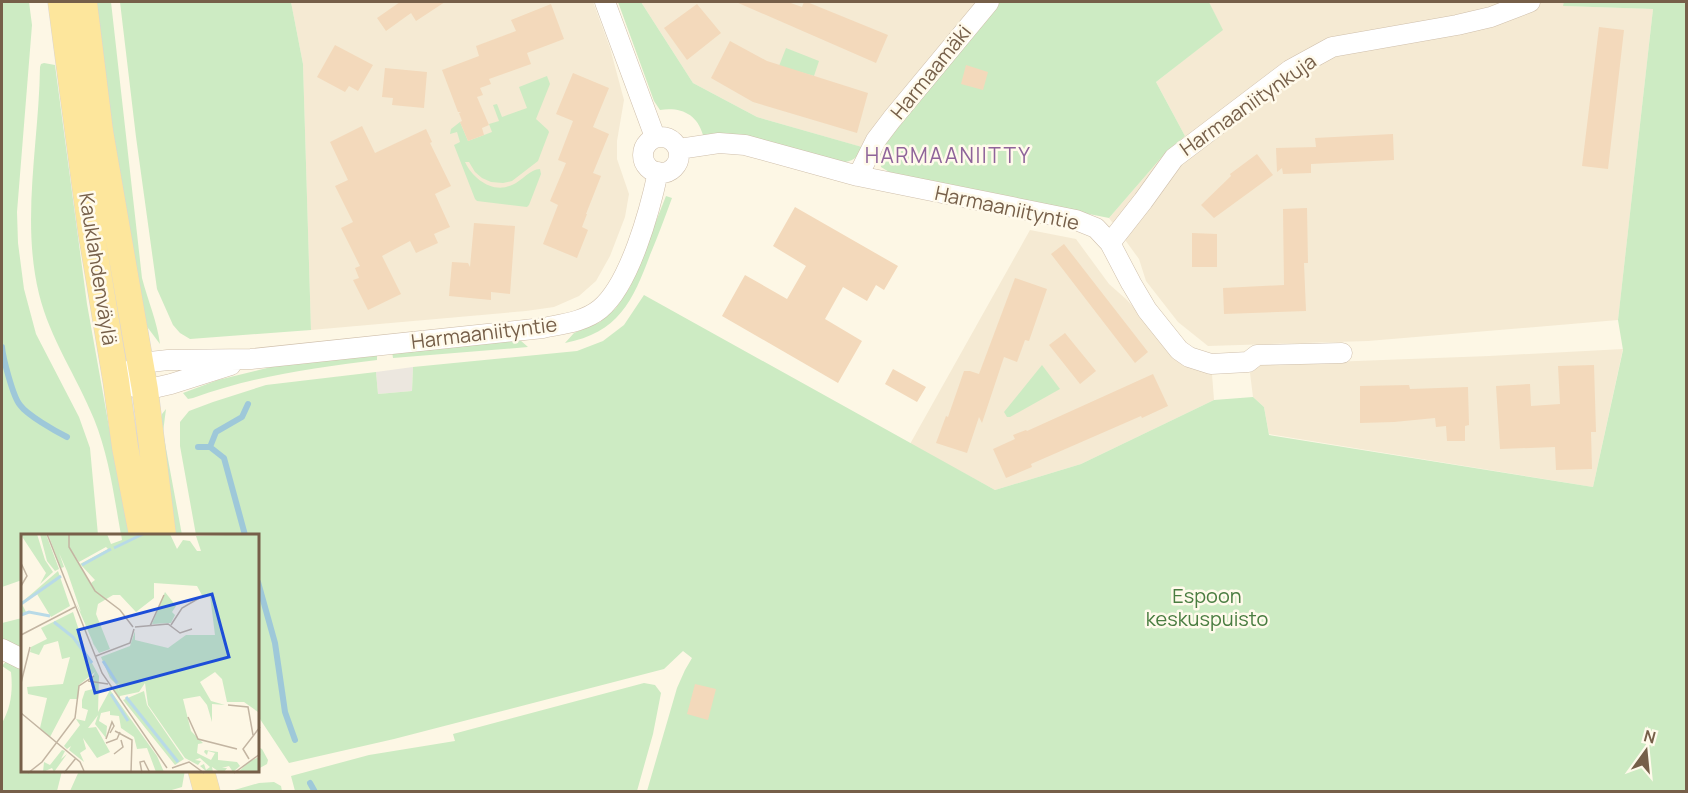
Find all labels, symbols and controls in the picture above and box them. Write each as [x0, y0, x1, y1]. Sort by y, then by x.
street label: Harmaamäki [884, 19, 977, 124]
street label: Harmaaniitynkuja [1174, 48, 1321, 162]
district label: HARMAANIITTY [865, 141, 1031, 169]
street label: Harmaaniityntie [932, 179, 1082, 236]
street label: Kauklahdenväylä [73, 191, 124, 347]
street label: Harmaaniityntie [409, 310, 558, 355]
inset map [21, 534, 260, 772]
park label: Espoon keskuspuisto [1146, 582, 1268, 632]
north arrow [1616, 721, 1676, 781]
text: N [1641, 724, 1658, 749]

